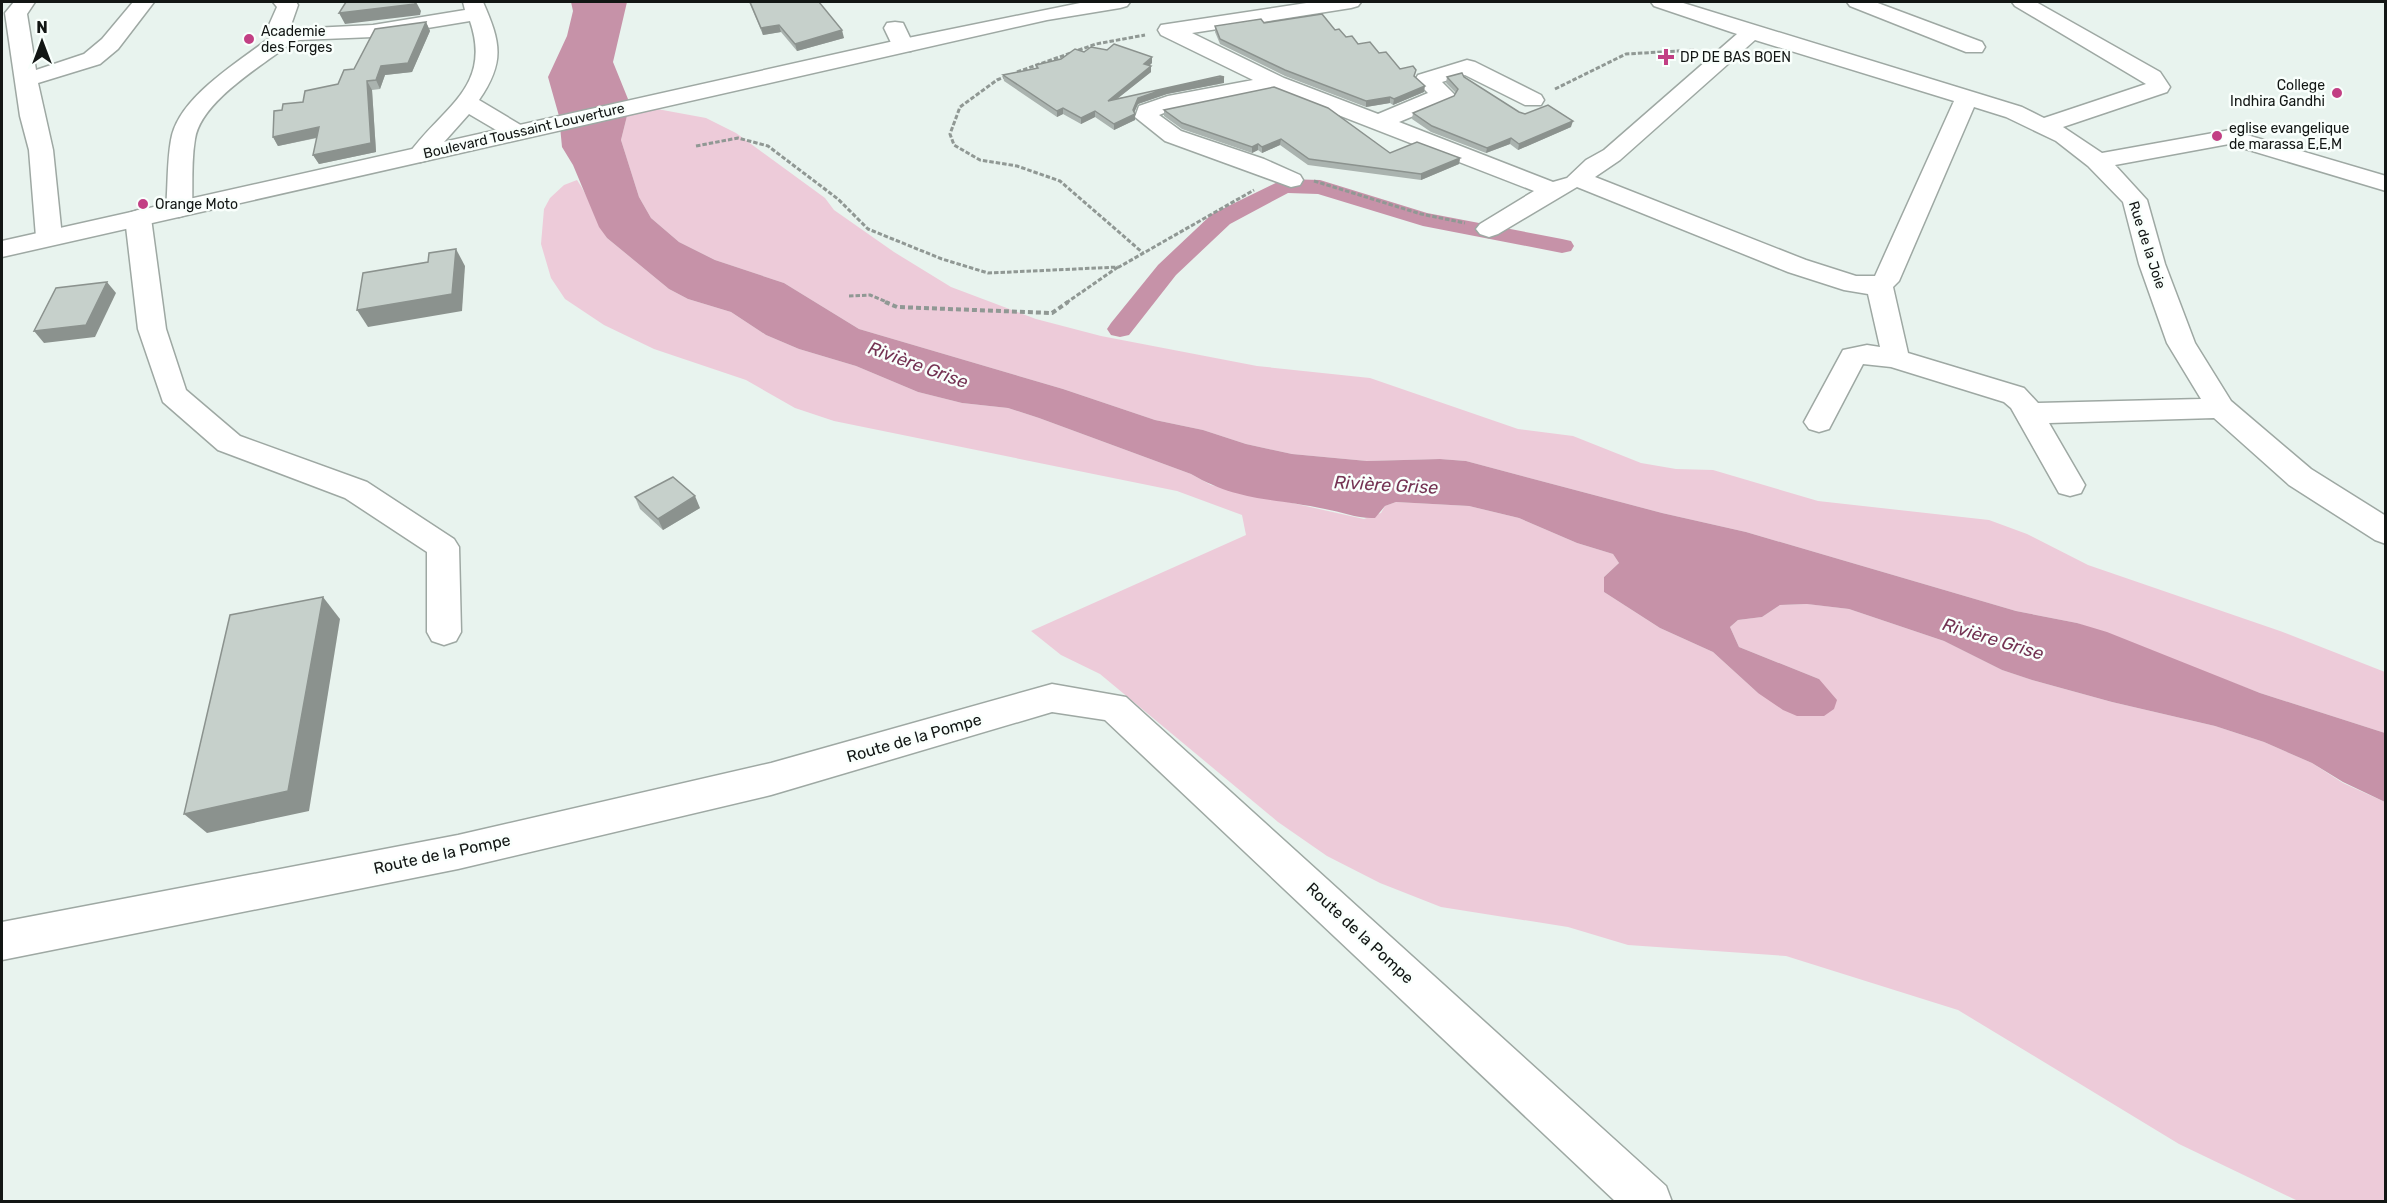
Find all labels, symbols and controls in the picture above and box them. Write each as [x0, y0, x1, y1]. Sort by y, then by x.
north arrow [12, 12, 72, 72]
text: N [36, 18, 48, 37]
place label: Academie des Forges [261, 23, 332, 56]
marker: Academie des Forges [242, 32, 256, 46]
marker: DP DE BAS BOEN [1657, 48, 1675, 66]
place label: DP DE BAS BOEN [1680, 49, 1791, 66]
place label: College Indhira Gandhi [2230, 77, 2325, 110]
marker: College Indhira Gandhi [2330, 86, 2344, 100]
street label: Boulevard Toussaint Louverture [422, 99, 627, 162]
place label: eglise evangelique de marassa E,E,M [2229, 120, 2349, 153]
marker: eglise evangelique de marassa E,E,M [2210, 129, 2224, 143]
place label: Orange Moto [155, 196, 238, 213]
marker: Orange Moto [136, 197, 150, 211]
street label: Rue de la Joie [2125, 199, 2169, 291]
water label: Rivière Grise [865, 337, 971, 393]
water label: Rivière Grise [1333, 471, 1439, 499]
water label: Rivière Grise [1940, 613, 2046, 665]
street label: Route de la Pompe [844, 710, 984, 766]
street label: Route de la Pompe [372, 830, 512, 878]
street label: Route de la Pompe [1303, 878, 1417, 988]

